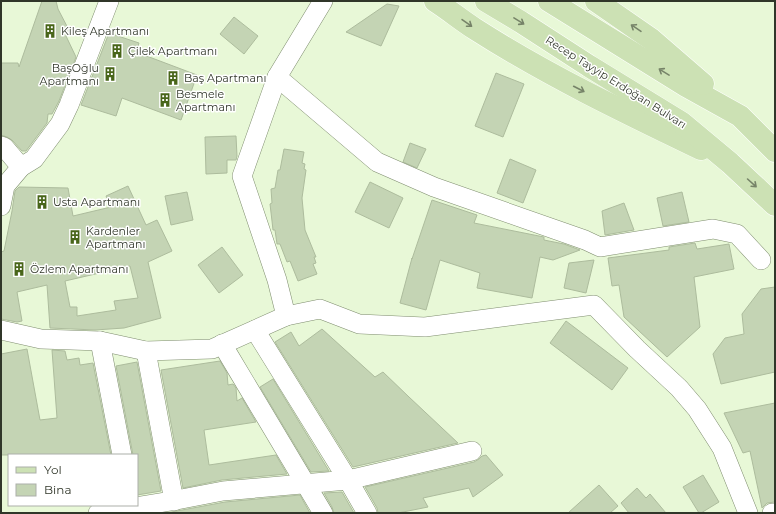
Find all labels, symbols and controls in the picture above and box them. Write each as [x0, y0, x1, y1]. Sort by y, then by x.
one-way arrow [513, 18, 525, 26]
one-way arrow [461, 19, 472, 28]
building icon: Kileş Apartmanı [42, 23, 58, 39]
place label: Kileş Apartmanı [61, 24, 149, 38]
one-way arrow [631, 24, 642, 32]
street label: Recep Tayyip Erdoğan Bulvarı [543, 33, 689, 131]
building icon: Çilek Apartmanı [109, 43, 125, 59]
place label: Çilek Apartmanı [128, 44, 217, 58]
place label: BaşOğlu Apartmanı [40, 61, 99, 88]
building icon: BaşOğlu Apartmanı [102, 66, 118, 82]
one-way arrow [658, 68, 670, 76]
building icon: Baş Apartmanı [165, 70, 181, 86]
place label: Baş Apartmanı [184, 71, 266, 85]
one-way arrow [573, 86, 585, 93]
place label: Besmele Apartmanı [176, 87, 235, 114]
building icon: Besmele Apartmanı [157, 92, 173, 108]
one-way arrow [746, 178, 756, 187]
building icon: Usta Apartmanı [34, 194, 50, 210]
place label: Usta Apartmanı [53, 195, 140, 209]
place label: Kardenler Apartmanı [86, 224, 145, 251]
building icon: Kardenler Apartmanı [67, 229, 83, 245]
building icon: Özlem Apartmanı [11, 261, 27, 277]
place label: Özlem Apartmanı [30, 262, 128, 276]
legend [8, 454, 138, 506]
text: Yol [44, 462, 62, 477]
text: Bina [44, 482, 71, 497]

